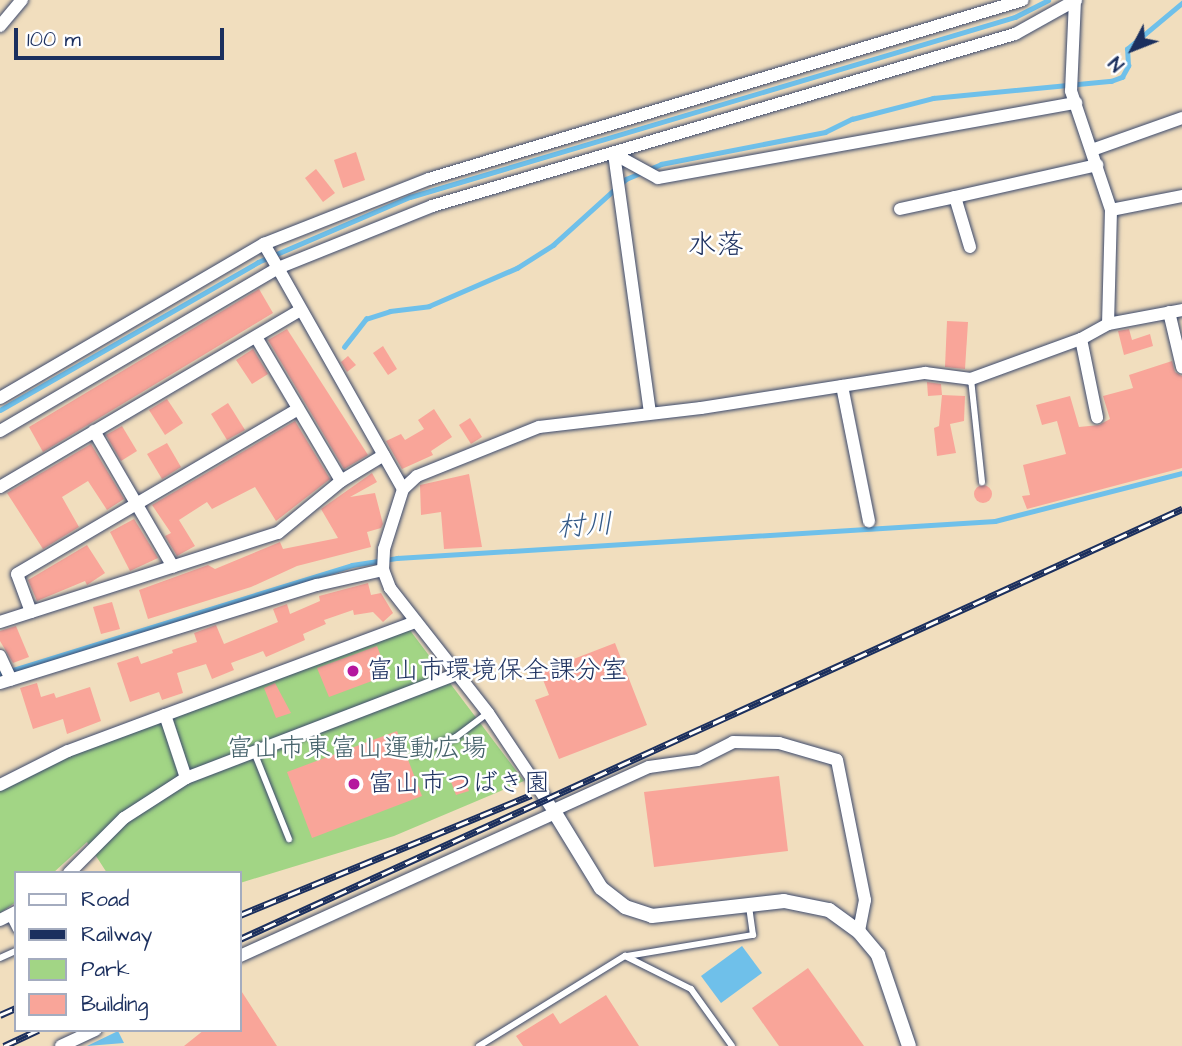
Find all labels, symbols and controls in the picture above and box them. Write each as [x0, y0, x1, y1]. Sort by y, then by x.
scale bar [18, 14, 228, 58]
north arrow [1098, 14, 1168, 84]
text: 100 m [27, 25, 81, 54]
text: N [1103, 50, 1131, 77]
district label: 水落 [688, 228, 744, 262]
water label: 村川 [556, 507, 614, 545]
place label: 富山市環境保全課分室 [367, 655, 627, 687]
marker: 富山市環境保全課分室 [345, 663, 361, 679]
park label: 富山市東富山運動広場 [227, 733, 487, 765]
place label: 富山市つばき園 [368, 768, 550, 800]
marker: 富山市つばき園 [346, 776, 362, 792]
legend [14, 871, 242, 1032]
text: Road [81, 885, 129, 914]
text: Railway [81, 920, 152, 949]
text: Park [81, 955, 130, 984]
text: Building [81, 990, 148, 1019]

